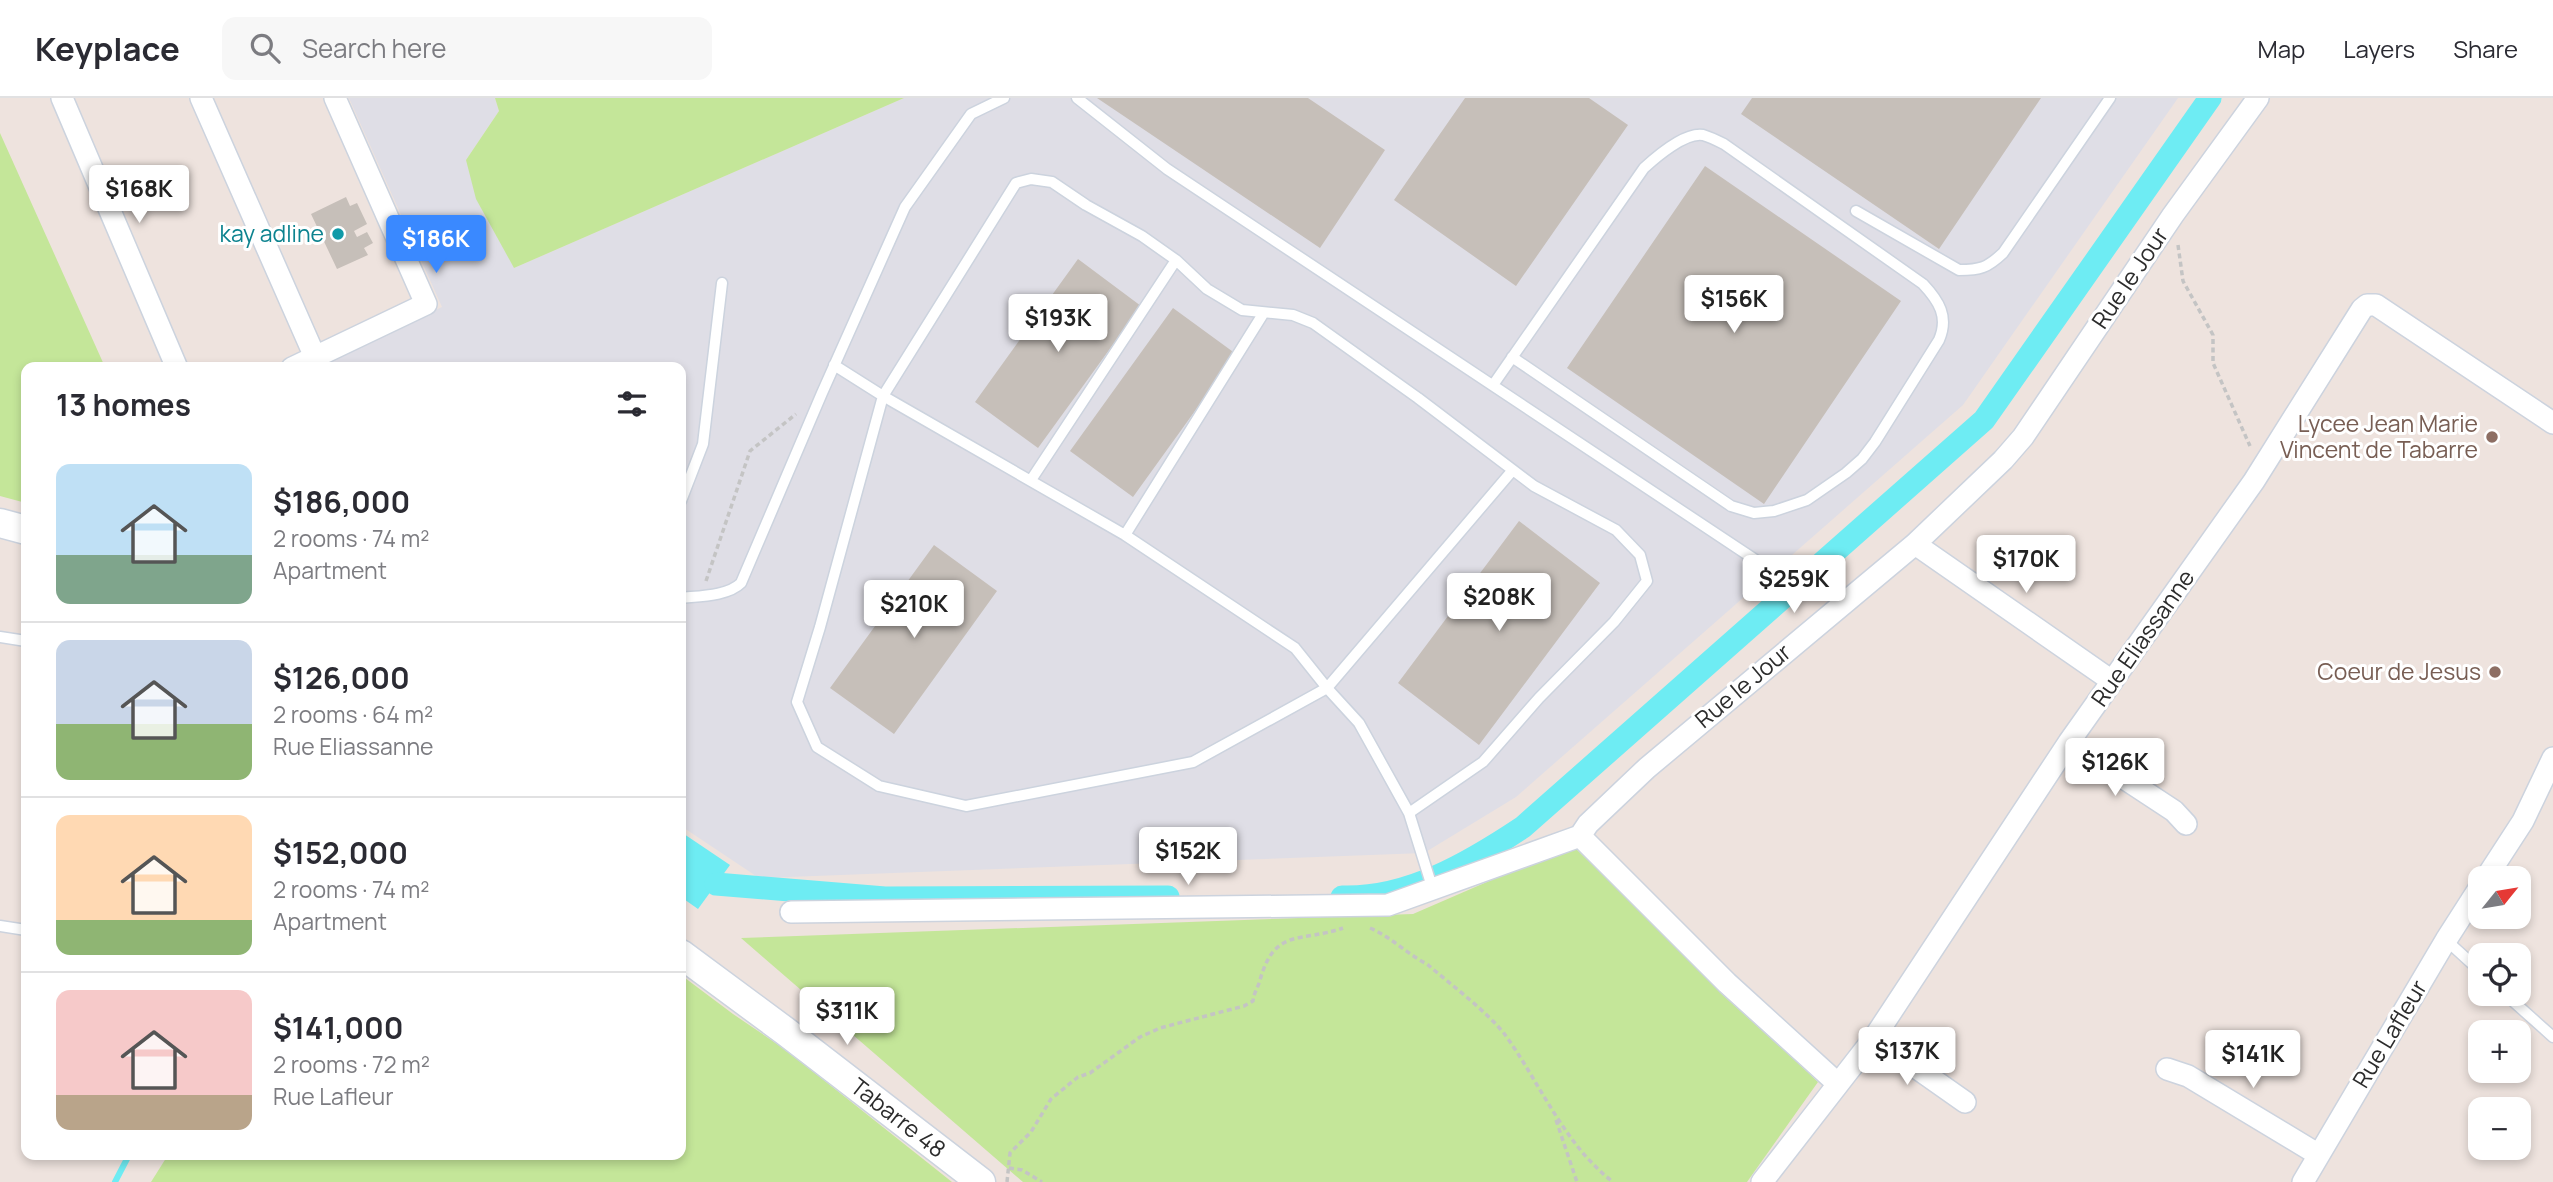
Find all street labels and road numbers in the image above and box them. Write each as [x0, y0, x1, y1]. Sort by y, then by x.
street label: Rue le Jour [2084, 220, 2175, 334]
street label: Rue Eliassanne [2083, 563, 2201, 712]
street label: Rue le Jour [1688, 636, 1797, 735]
street label: Rue Lafleur [2344, 974, 2434, 1093]
street label: Tabarre 48 [844, 1070, 953, 1164]

